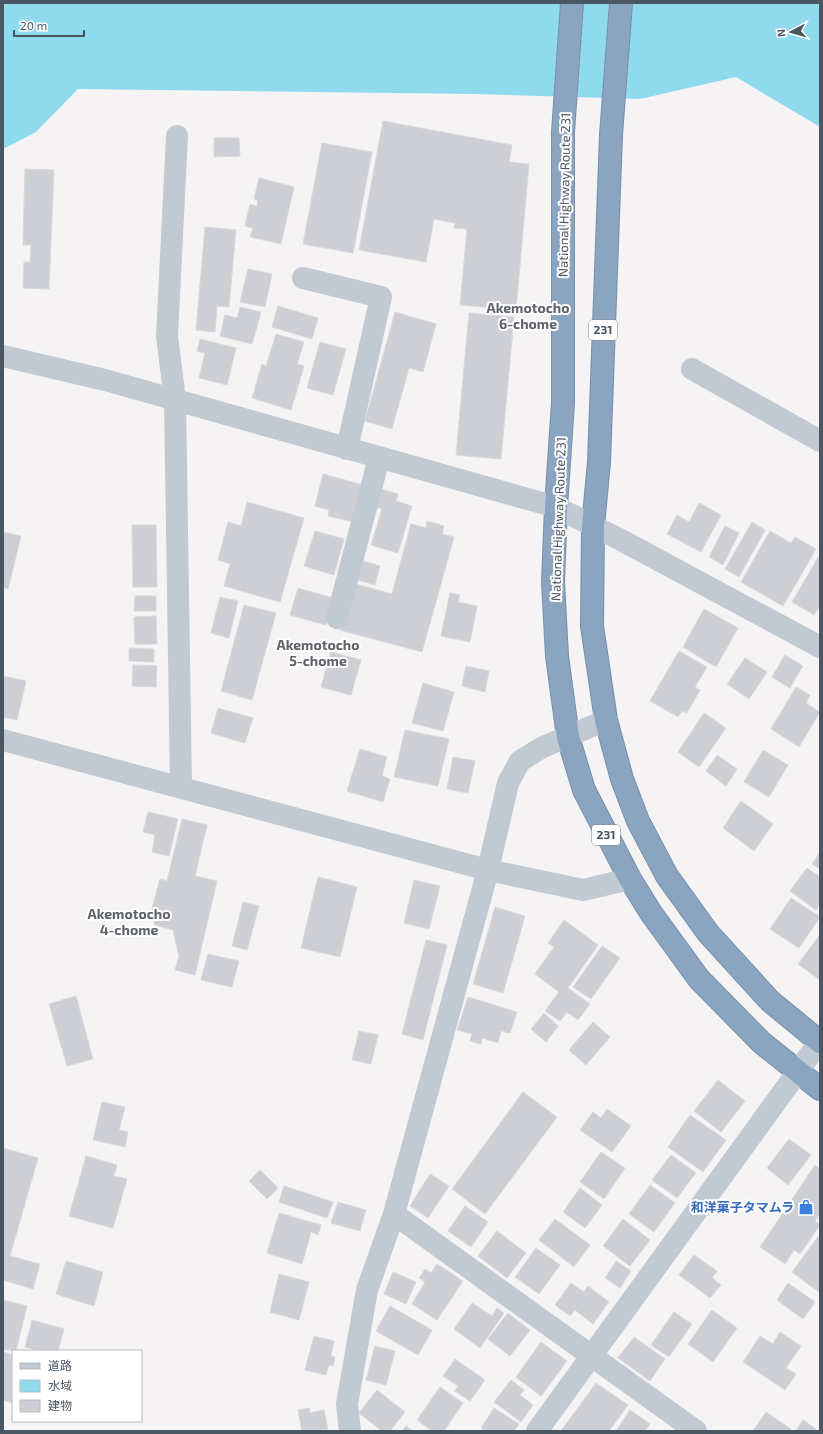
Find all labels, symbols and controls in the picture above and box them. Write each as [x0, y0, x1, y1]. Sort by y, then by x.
scale bar [14, 12, 84, 38]
north arrow [771, 12, 811, 52]
text: 20 m [20, 18, 47, 32]
text: N [774, 28, 787, 38]
street label: National Highway Route 231 [555, 113, 573, 277]
district label: Akemotocho 6-chome [487, 299, 569, 332]
road number: 231 [589, 320, 617, 340]
street label: National Highway Route 231 [547, 437, 569, 601]
district label: Akemotocho 5-chome [277, 636, 359, 669]
road number: 231 [592, 825, 620, 845]
district label: Akemotocho 4-chome [88, 905, 170, 938]
shop icon: 和洋菓子タマムラ [797, 1198, 815, 1216]
place label: 和洋菓子タマムラ [691, 1199, 794, 1215]
legend [12, 1350, 142, 1422]
text: 道路 [48, 1358, 72, 1372]
text: 水域 [48, 1378, 72, 1392]
text: 建物 [48, 1398, 72, 1412]

